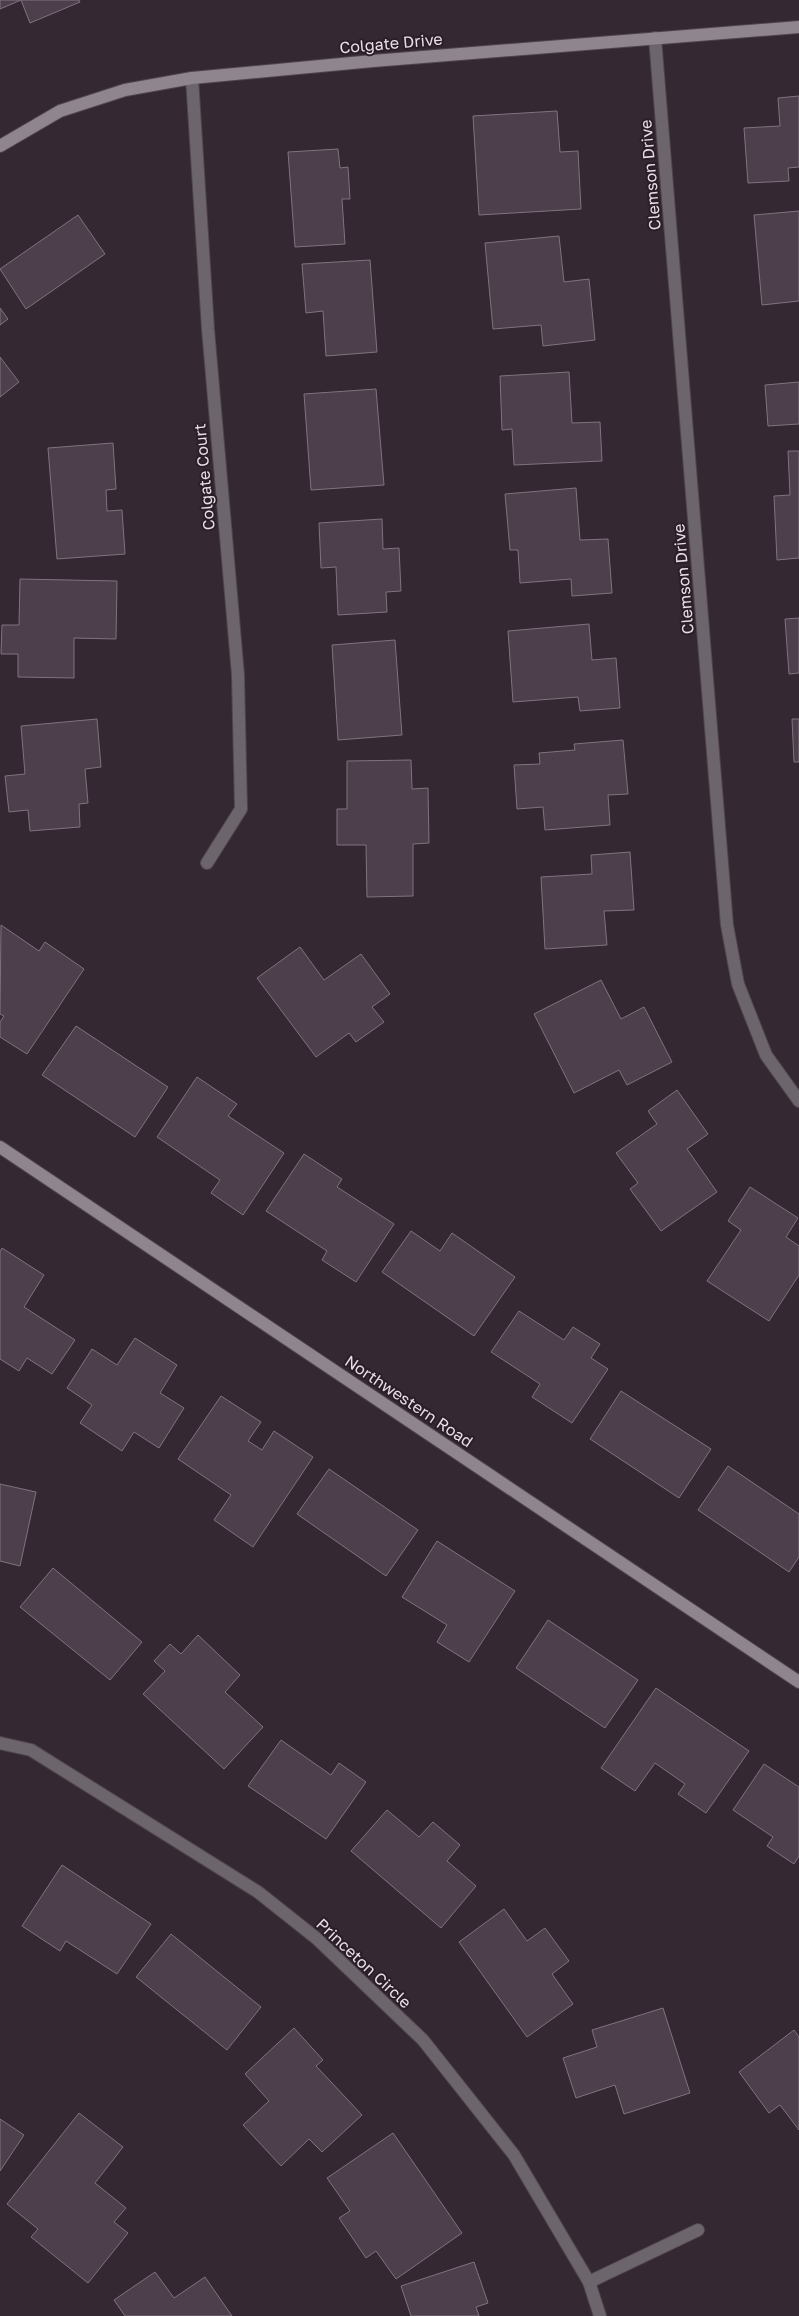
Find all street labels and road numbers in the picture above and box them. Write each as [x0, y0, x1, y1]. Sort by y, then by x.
street label: Colgate Drive [339, 29, 443, 57]
street label: Clemson Drive [635, 119, 665, 231]
street label: Colgate Court [189, 423, 219, 531]
street label: Clemson Drive [668, 523, 698, 635]
street label: Northwestern Road [341, 1351, 477, 1451]
street label: Princeton Circle [312, 1914, 416, 2012]

